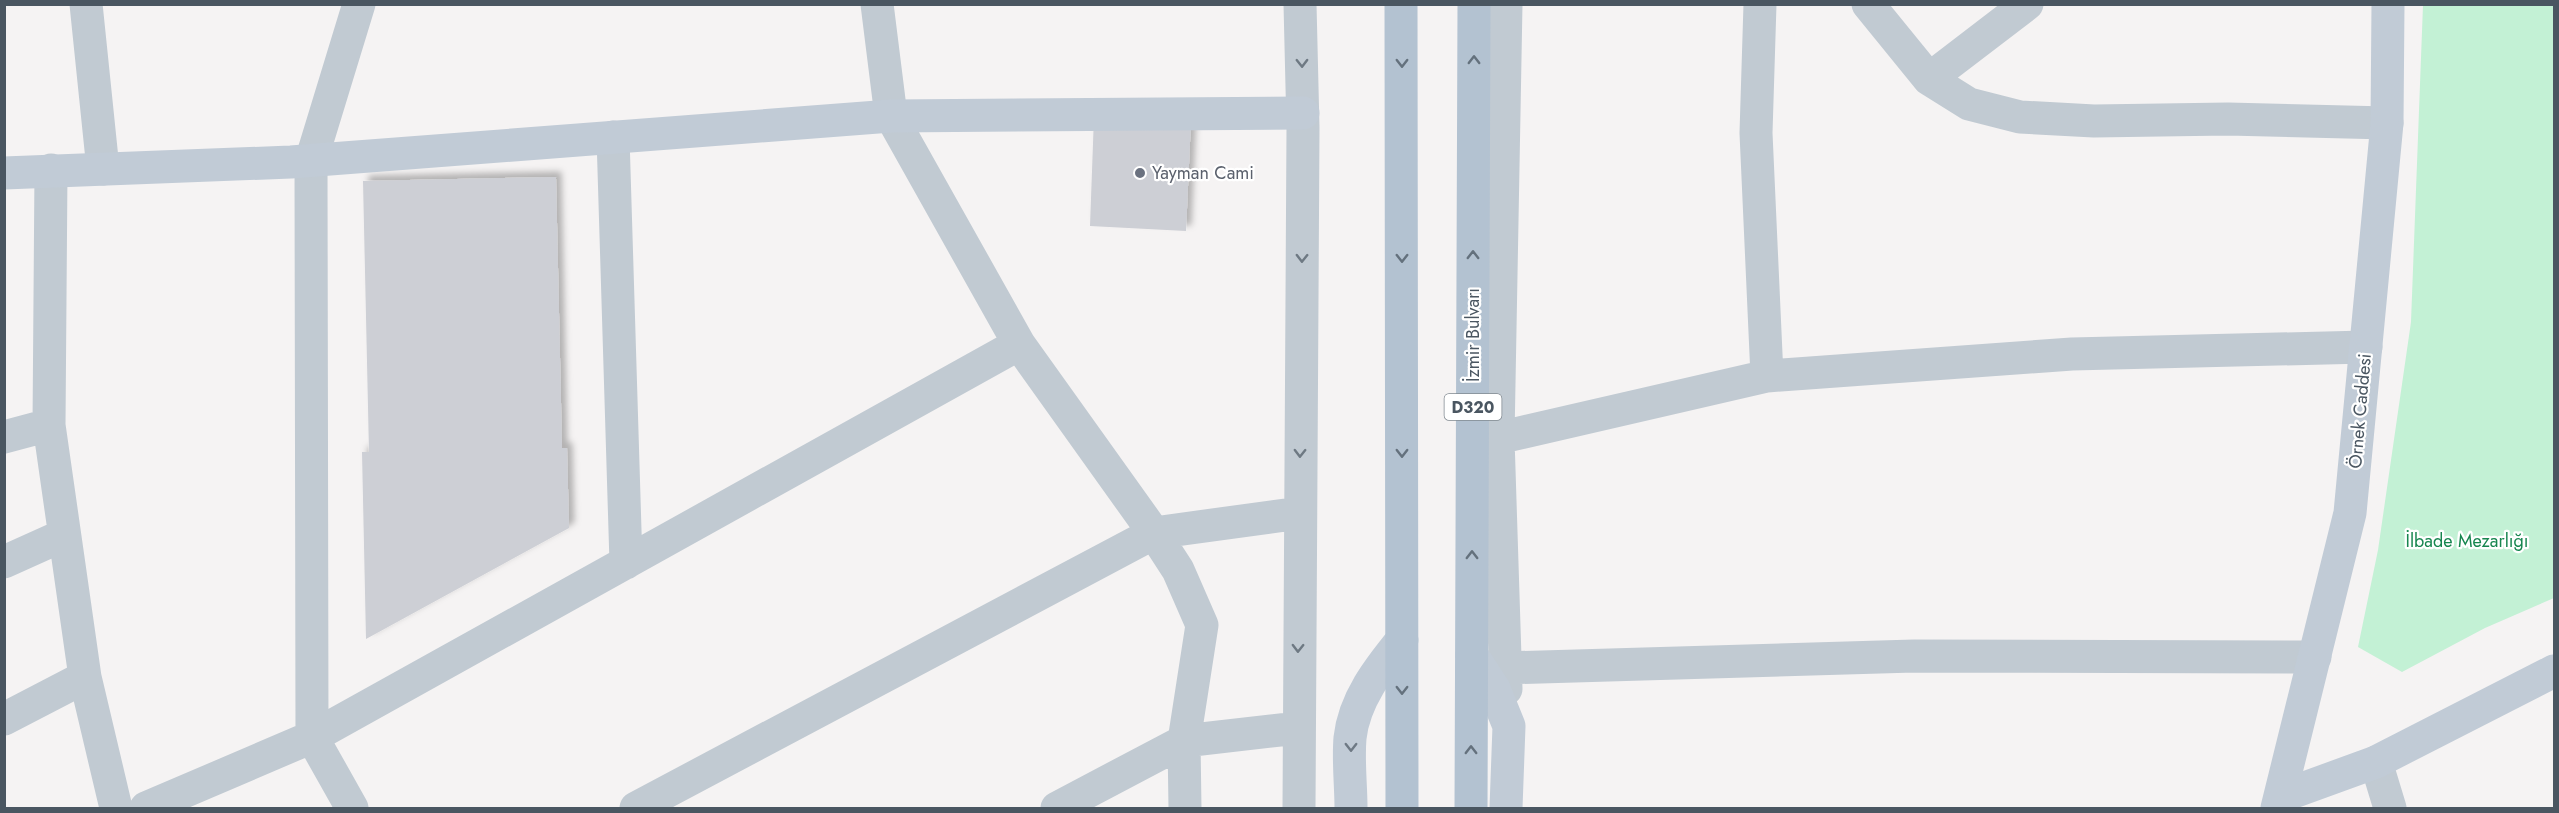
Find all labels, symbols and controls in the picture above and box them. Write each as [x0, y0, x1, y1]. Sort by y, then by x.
one-way arrow [1468, 56, 1480, 65]
one-way arrow [1295, 58, 1308, 67]
one-way arrow [1396, 58, 1408, 67]
place label: Yayman Cami [1152, 160, 1254, 186]
marker: Yayman Cami [1133, 166, 1147, 180]
one-way arrow [1467, 251, 1479, 260]
one-way arrow [1296, 253, 1308, 262]
one-way arrow [1396, 253, 1408, 262]
street label: İzmir Bulvarı [1460, 288, 1486, 382]
street label: Örnek Caddesi [2342, 353, 2378, 469]
road number: D320 [1444, 394, 1502, 420]
one-way arrow [1294, 448, 1306, 457]
one-way arrow [1396, 448, 1408, 457]
park label: İlbade Mezarlığı [2406, 528, 2528, 554]
one-way arrow [1466, 551, 1478, 560]
one-way arrow [1292, 643, 1304, 652]
one-way arrow [1396, 685, 1408, 694]
one-way arrow [1345, 742, 1357, 751]
one-way arrow [1465, 746, 1477, 755]

